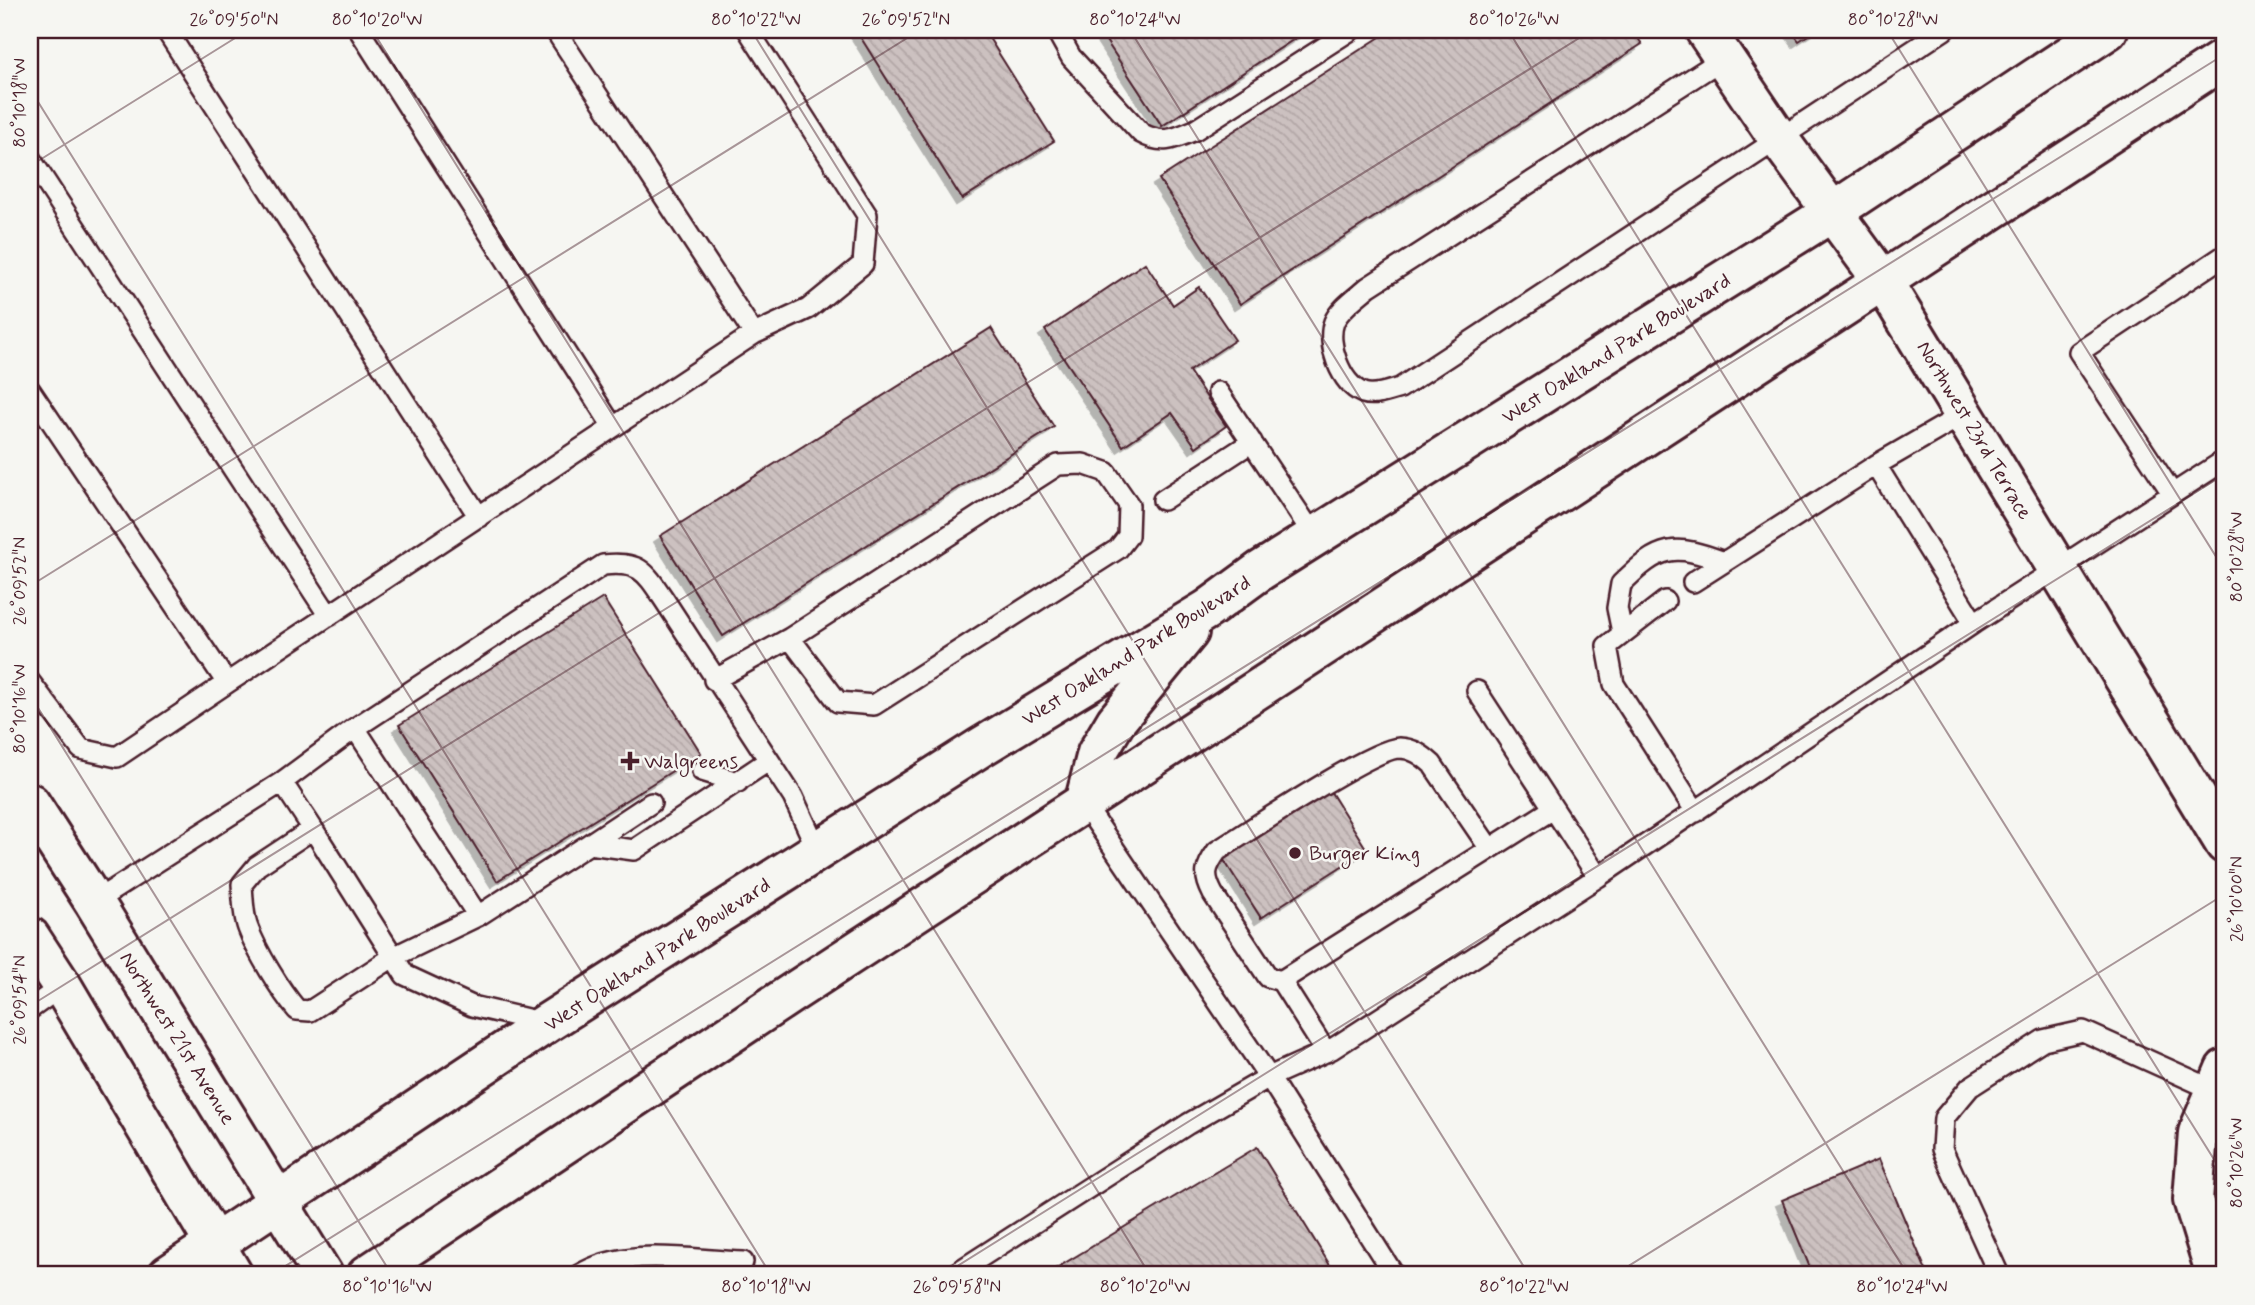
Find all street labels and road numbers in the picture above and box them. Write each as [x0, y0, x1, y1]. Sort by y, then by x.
street label: West Oakland Park Boulevard [1497, 267, 1736, 431]
street label: Northwest 23rd Terrace [1910, 336, 2039, 525]
street label: West Oakland Park Boulevard [1017, 569, 1256, 733]
street label: West Oakland Park Boulevard [539, 871, 776, 1039]
street label: Northwest 21st Avenue [113, 947, 242, 1130]

